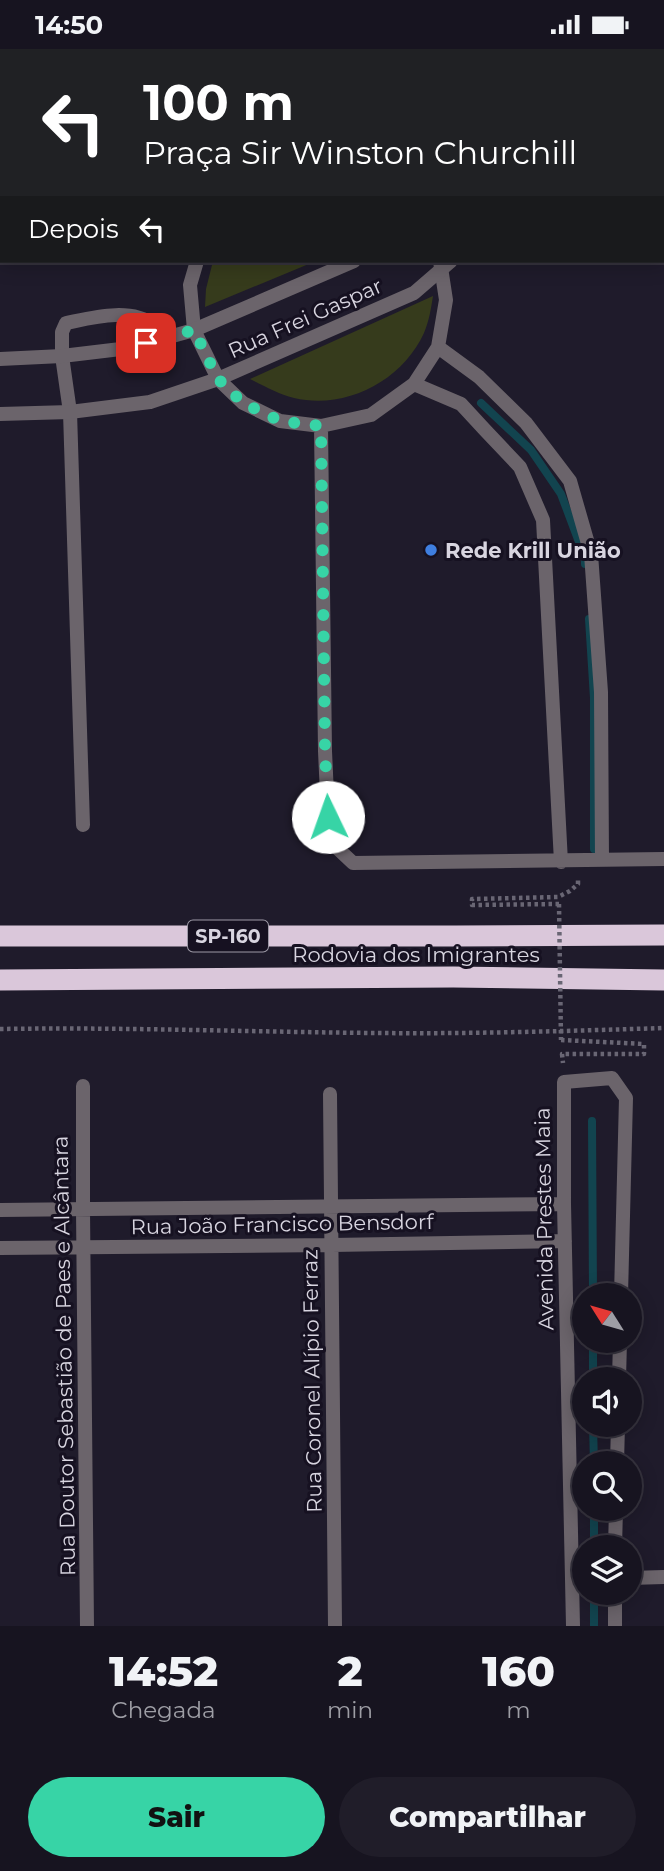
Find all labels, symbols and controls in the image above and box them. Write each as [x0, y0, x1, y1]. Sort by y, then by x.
text: 14:50 [35, 9, 103, 41]
text: 100 m [143, 73, 294, 132]
icon: left [28, 77, 119, 168]
text: Praça Sir Winston Churchill [143, 133, 577, 172]
icon: left [133, 210, 171, 248]
text: Depois [28, 213, 119, 245]
street label: Rua Frei Gaspar [224, 273, 386, 363]
pin [116, 313, 176, 373]
icon: arrive [127, 324, 165, 362]
place label: Rede Krill União [445, 538, 621, 563]
marker: Rede Krill União [423, 542, 439, 558]
position arrow [291, 780, 365, 854]
road number: SP-160 [188, 921, 268, 951]
street label: Rodovia dos Imigrantes [292, 942, 540, 967]
street label: Avenida Prestes Maia [530, 1107, 558, 1331]
street label: Rua Doutor Sebastião de Paes e Alcântara [48, 1136, 80, 1576]
street label: Rua João Francisco Bensdorf [130, 1209, 435, 1239]
street label: Rua Coronel Alípio Ferraz [297, 1249, 327, 1513]
north arrow [572, 1283, 642, 1353]
map controls [572, 1283, 642, 1605]
button: sound [572, 1367, 642, 1437]
button: search [572, 1451, 642, 1521]
button: layers [572, 1535, 642, 1605]
text: 14:52 [109, 1645, 218, 1697]
text: 2 [337, 1645, 363, 1697]
text: 160 [482, 1645, 555, 1697]
text: Chegada [111, 1696, 216, 1724]
text: min [327, 1696, 373, 1724]
text: m [506, 1696, 531, 1724]
button: Sair [28, 1777, 325, 1857]
button: Compartilhar [339, 1777, 636, 1857]

